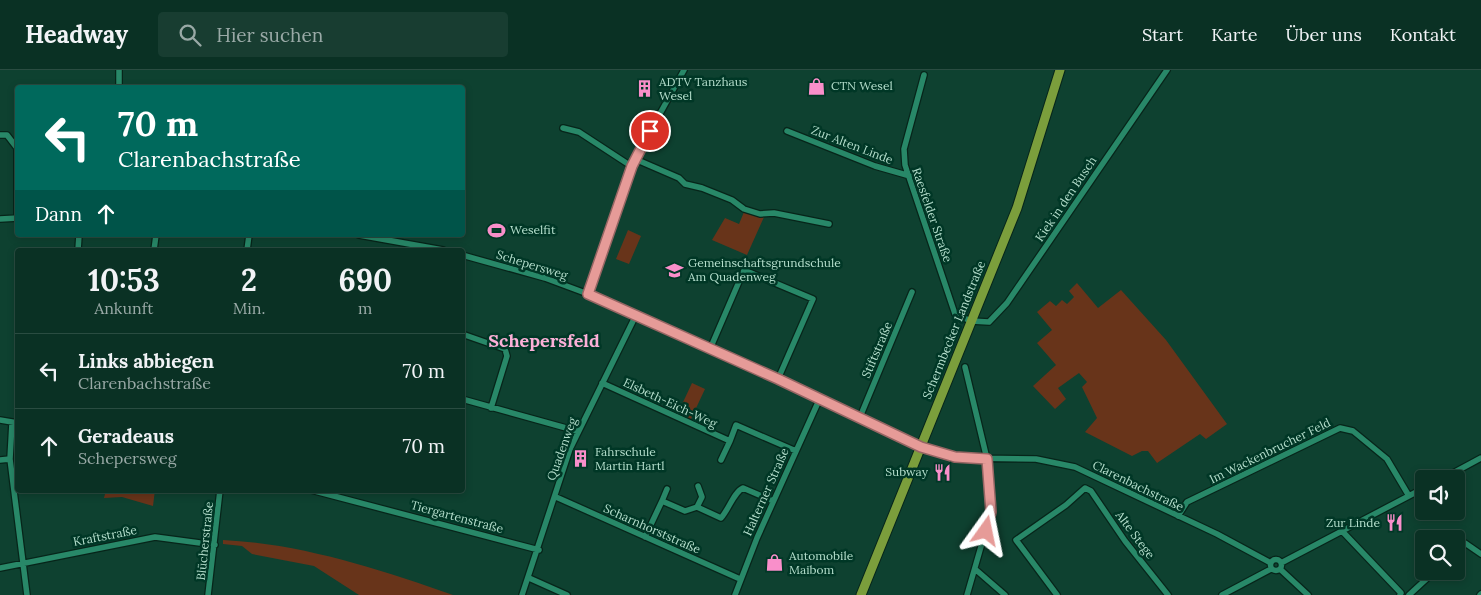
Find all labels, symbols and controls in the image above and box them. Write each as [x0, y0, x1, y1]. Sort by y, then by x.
search box [158, 12, 508, 57]
text: Headway [25, 19, 128, 50]
icon: search [176, 21, 204, 49]
text: Hier suchen [216, 23, 323, 47]
text: Start [1142, 23, 1183, 46]
text: Karte [1211, 23, 1257, 46]
text: Über uns [1285, 23, 1362, 46]
text: Kontakt [1390, 23, 1456, 46]
place label: ADTV Tanzhaus Wesel [658, 74, 748, 103]
shop icon: CTN Wesel [807, 76, 827, 96]
place label: CTN Wesel [831, 78, 893, 93]
building icon: ADTV Tanzhaus Wesel [635, 79, 655, 99]
text: 70 m [118, 101, 198, 146]
icon: left [35, 105, 100, 170]
pin [629, 110, 671, 152]
icon: arrive [636, 117, 664, 145]
street label: Zur Alten Linde [809, 122, 896, 167]
text: Clarenbachstraße [118, 145, 301, 173]
street label: Kiek in den Busch [1032, 153, 1100, 244]
street label: Raesfelder Straße [909, 166, 956, 265]
icon: ahead [92, 200, 120, 228]
text: Dann [35, 202, 82, 226]
sports icon: Weselfit [486, 220, 506, 240]
place label: Weselfit [510, 222, 556, 237]
street label: Schepersweg [495, 247, 570, 283]
place label: Gemeinschaftsgrundschule Am Quadenweg [687, 255, 841, 284]
street label: Schermbecker Landstraße [919, 258, 988, 401]
school or university icon: Gemeinschaftsgrundschule Am Quadenweg [664, 260, 684, 280]
text: 10:53 [88, 261, 160, 299]
text: 2 [241, 261, 257, 299]
text: 690 [338, 261, 392, 299]
text: Ankunft [94, 298, 154, 318]
text: Min. [233, 298, 265, 318]
text: m [358, 298, 372, 318]
street label: Stiftstraße [858, 319, 895, 380]
district label: Schepersfeld [488, 329, 600, 352]
text: Links abbiegen [78, 349, 214, 373]
icon: left [35, 357, 63, 385]
text: 70 m [402, 359, 445, 383]
text: Clarenbachstraße [78, 373, 211, 393]
street label: Elsbeth-Eich-Weg [621, 374, 720, 431]
street label: Quadenweg [543, 415, 580, 483]
street label: Im Wackenbrucher Feld [1207, 415, 1333, 486]
text: Geradeaus [78, 424, 174, 448]
icon: ahead [35, 432, 63, 460]
text: 70 m [402, 434, 445, 458]
place label: Fahrschule Martin Hartl [595, 444, 665, 473]
street label: Halterner Straße [739, 445, 792, 538]
text: Schepersweg [78, 448, 177, 468]
building icon: Fahrschule Martin Hartl [571, 449, 591, 469]
street label: Clarenbachstraße [1090, 457, 1187, 514]
restaurant icon: Subway [932, 462, 952, 482]
place label: Subway [885, 464, 929, 479]
map controls [1415, 470, 1465, 580]
button: sound [1415, 470, 1465, 520]
street label: Tiergartenstraße [409, 497, 506, 536]
street label: Blücherstraße [193, 500, 216, 581]
street label: Scharnhorststraße [601, 500, 704, 557]
position arrow [959, 504, 1011, 556]
street label: Alte Stege [1112, 507, 1159, 562]
restaurant icon: Zur Linde [1384, 513, 1404, 533]
place label: Zur Linde [1326, 515, 1380, 530]
street label: Kraftstraße [72, 522, 138, 549]
button: search [1415, 530, 1465, 580]
place label: Automobile Maibom [788, 548, 854, 577]
shop icon: Automobile Maibom [765, 553, 785, 573]

